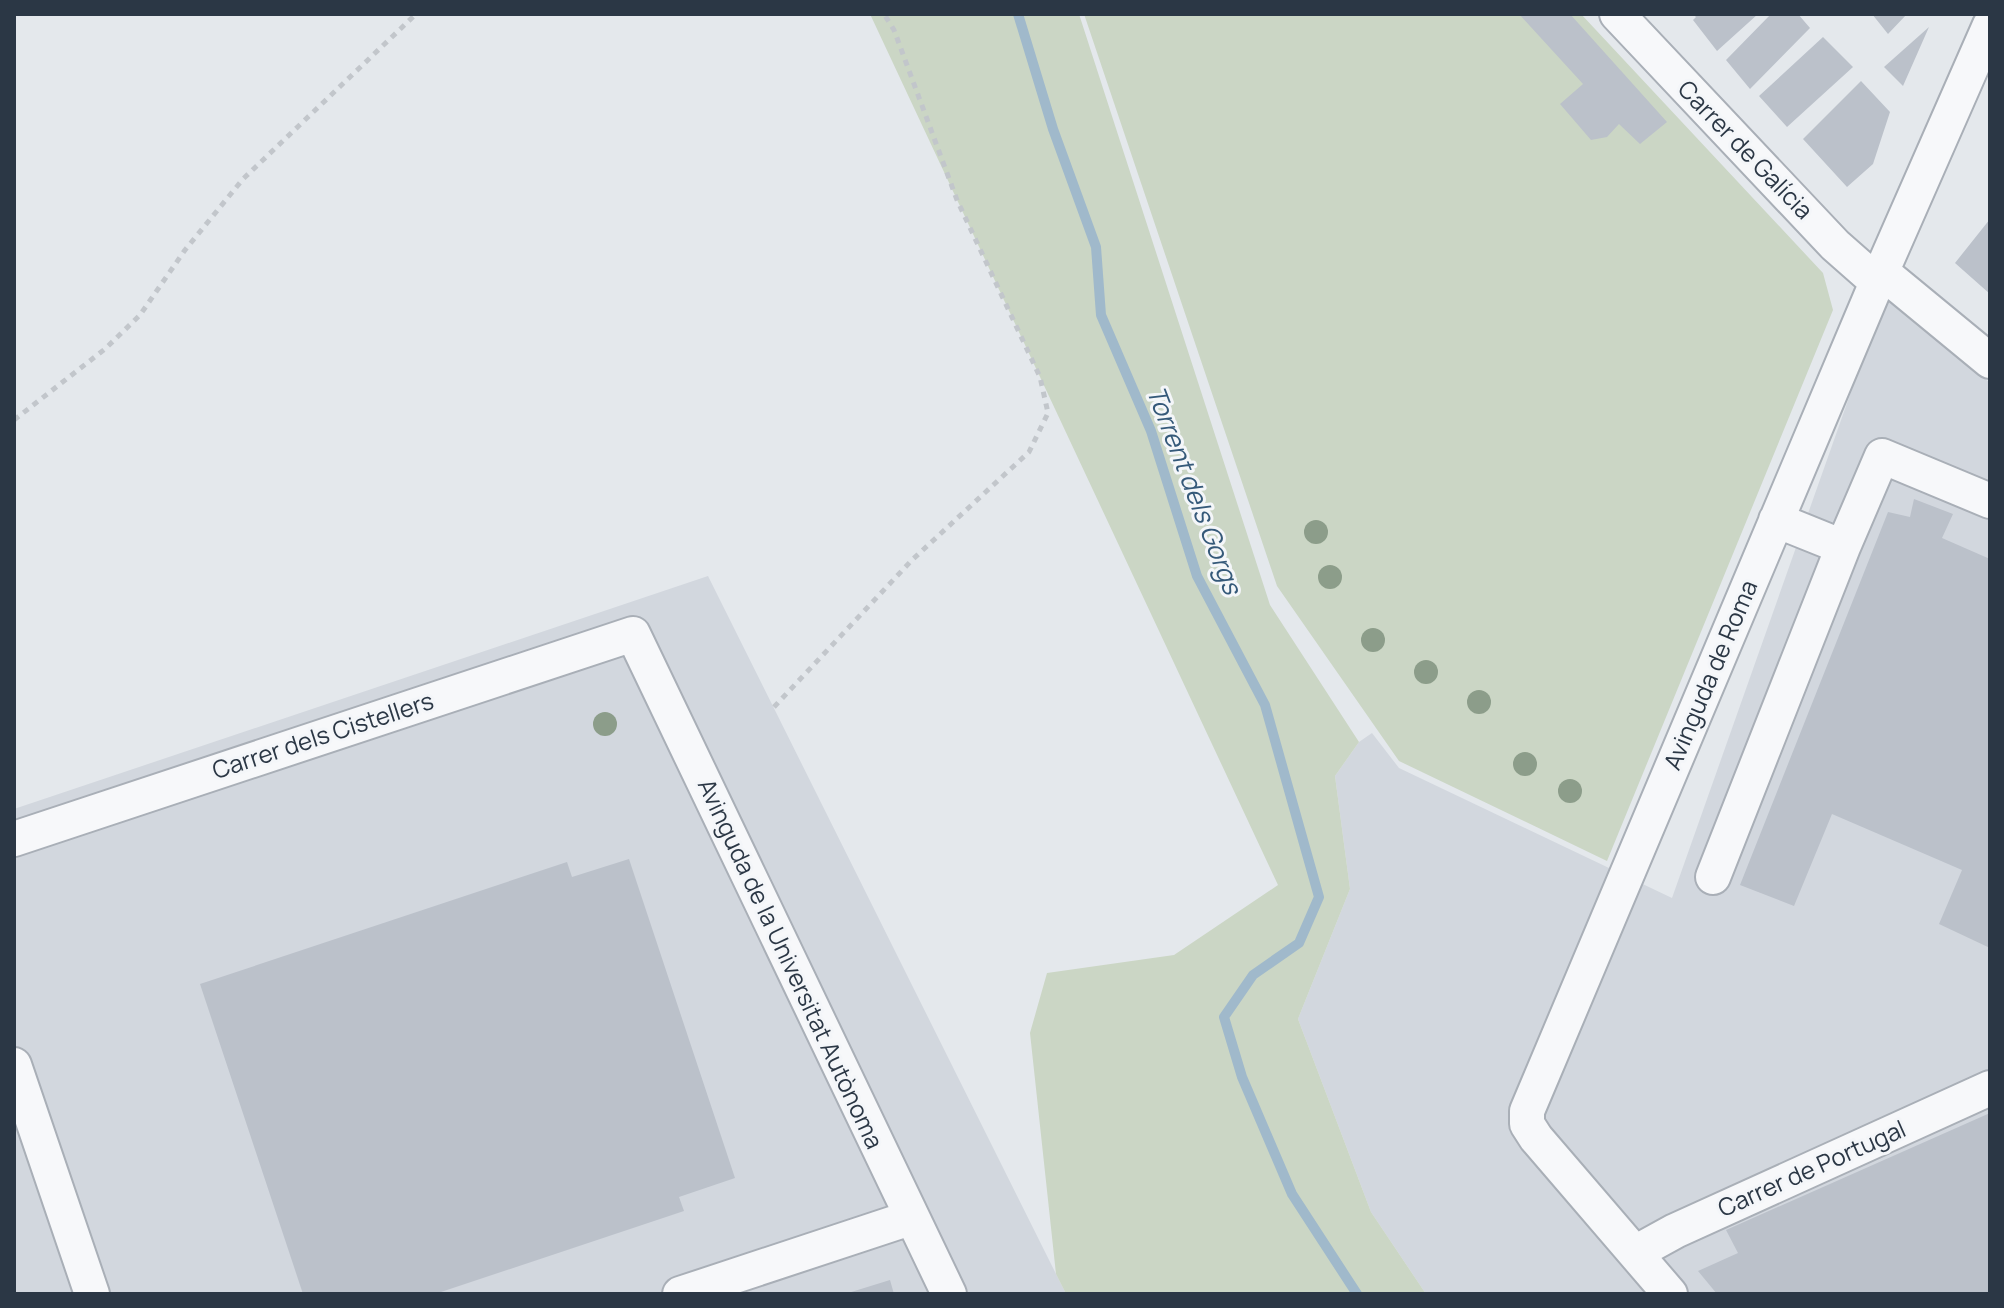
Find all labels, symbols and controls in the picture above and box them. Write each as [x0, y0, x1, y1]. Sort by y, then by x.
street label: Carrer de Galícia [1671, 72, 1821, 226]
water label: Torrent dels Gorgs [1139, 380, 1252, 601]
street label: Avinguda de Roma [1655, 574, 1765, 774]
street label: Carrer dels Cistellers [208, 683, 437, 786]
street label: Avinguda de la Universitat Autònoma [691, 773, 892, 1154]
street label: Carrer de Portugal [1712, 1111, 1911, 1224]

